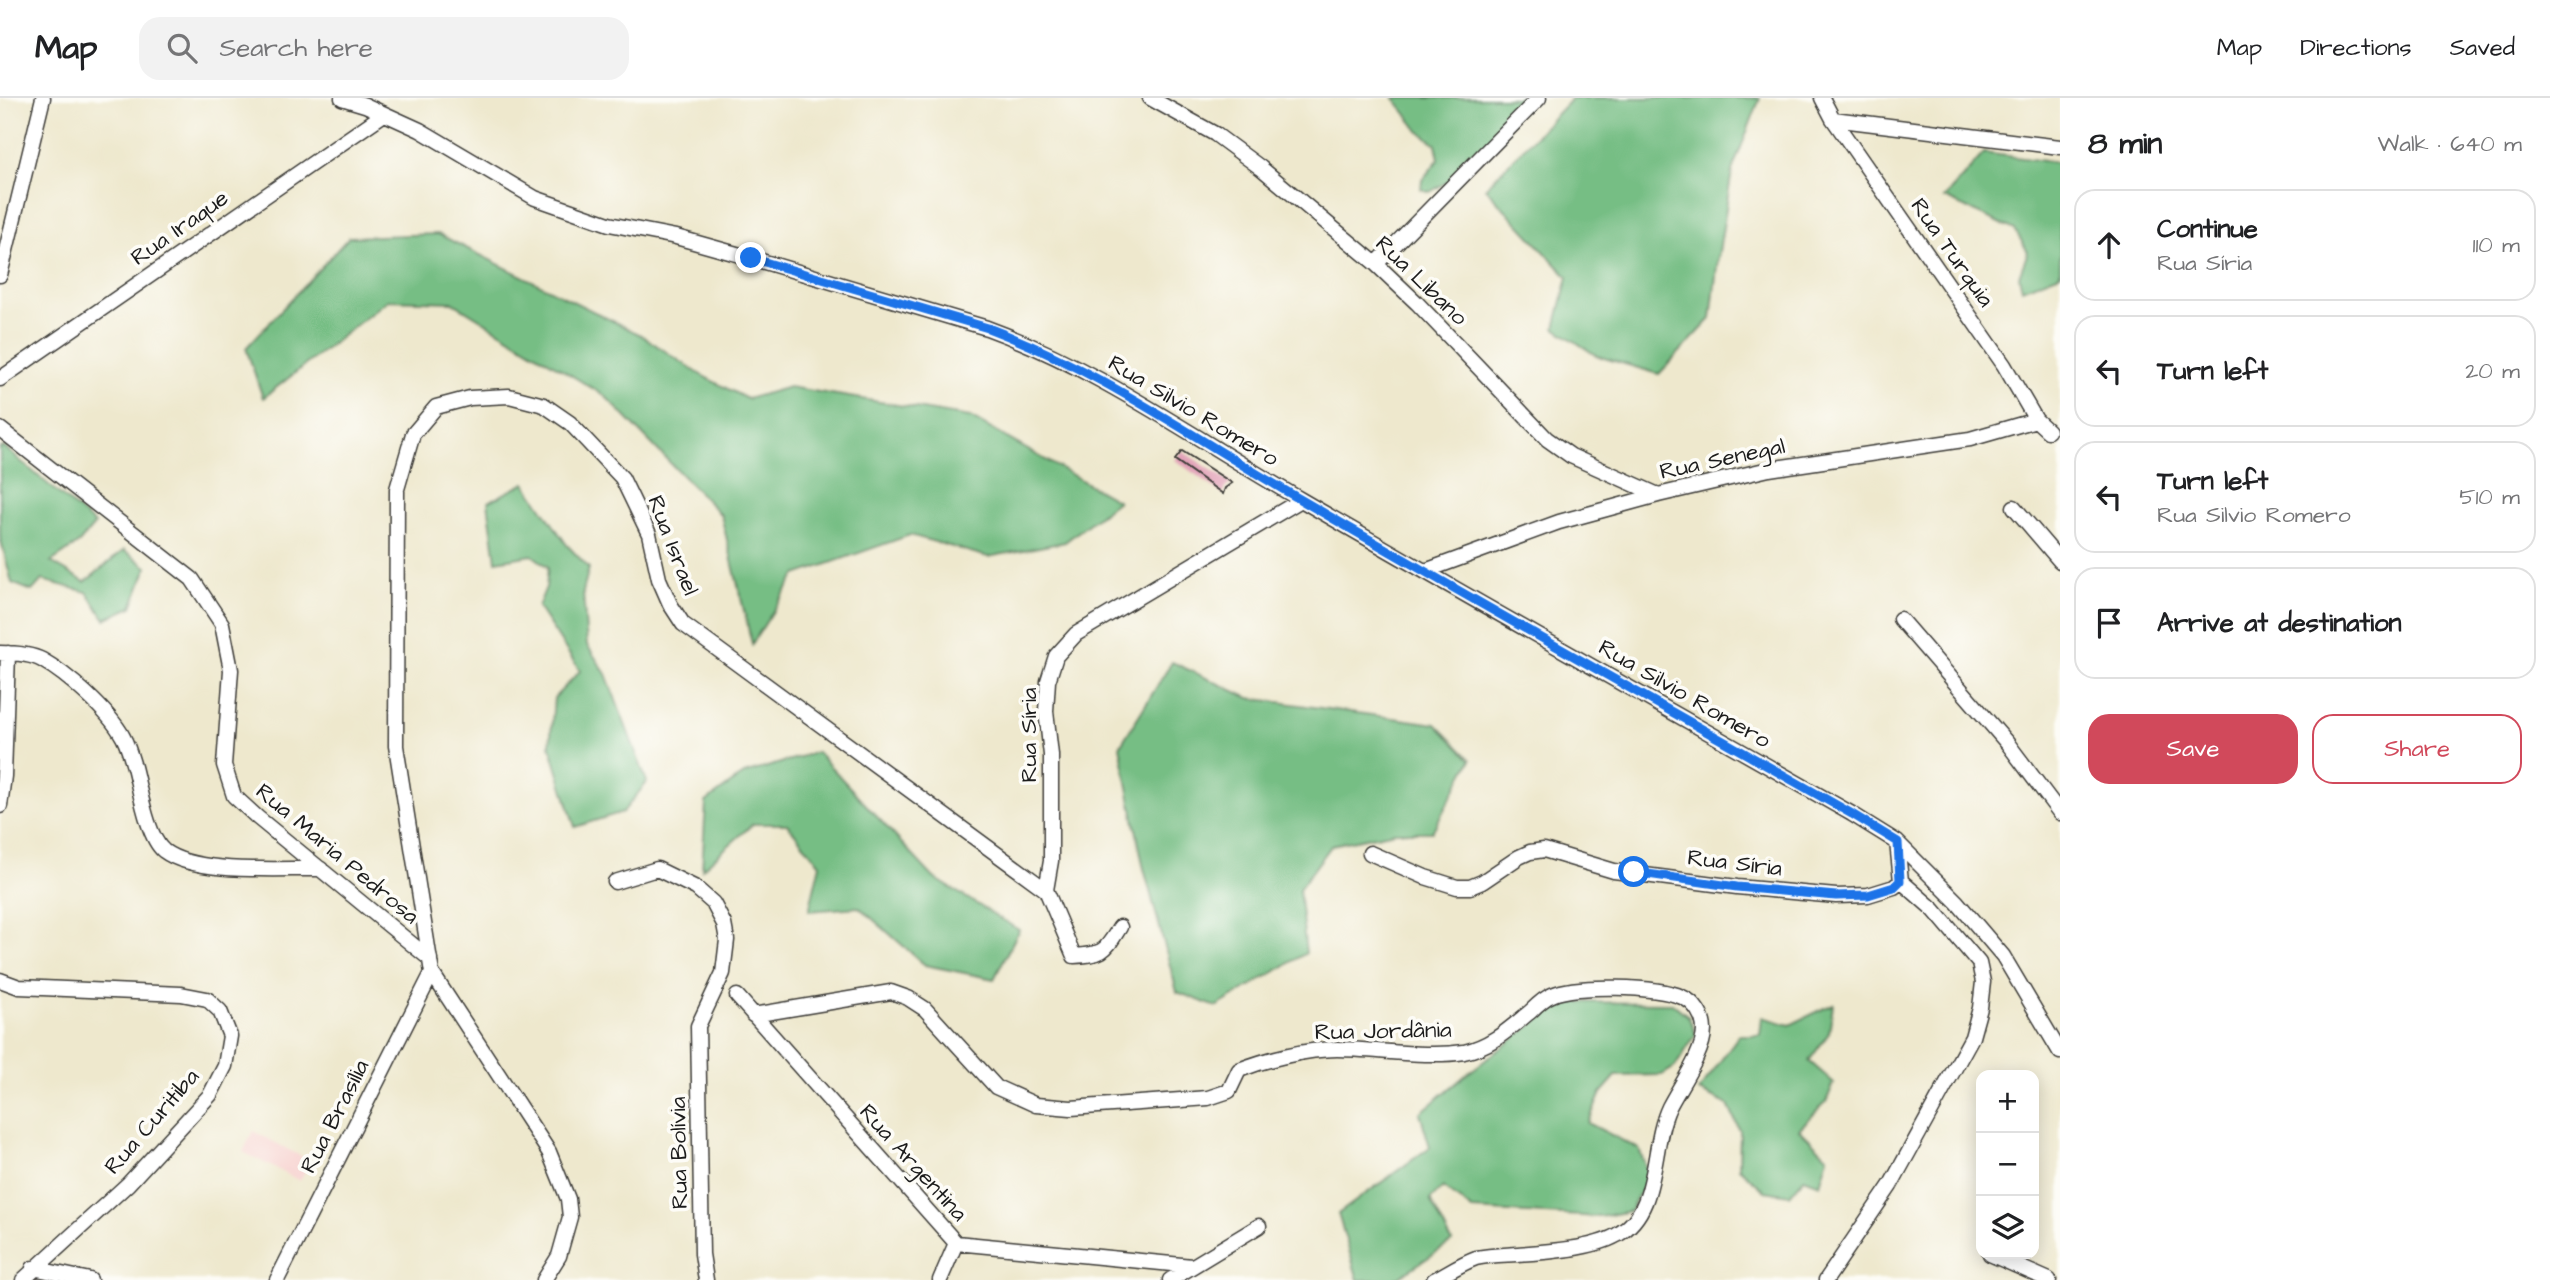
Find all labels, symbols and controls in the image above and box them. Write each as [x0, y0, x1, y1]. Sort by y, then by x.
search box [139, 17, 629, 80]
text: Map [35, 25, 97, 71]
icon: search [163, 29, 201, 67]
text: Search here [219, 30, 373, 66]
text: Map [2217, 31, 2262, 65]
text: Directions [2300, 31, 2412, 65]
text: Saved [2450, 31, 2515, 65]
text: 8 min [2088, 123, 2162, 165]
text: Walk · 640 m [2378, 128, 2522, 160]
street label: Rua Iraque [124, 182, 235, 273]
street label: Rua Turquia [1903, 192, 2002, 314]
text: Continue [2157, 211, 2258, 247]
icon: ahead [2090, 226, 2128, 264]
street label: Rua Libano [1368, 228, 1475, 333]
text: 110 m [2472, 229, 2520, 261]
route end [735, 242, 766, 273]
text: Rua Síria [2157, 247, 2252, 279]
street label: Rua Silvio Romero [1102, 347, 1285, 474]
icon: left [2090, 352, 2128, 390]
text: Turn left [2157, 353, 2268, 389]
text: 20 m [2465, 355, 2520, 387]
street label: Rua Senegal [1657, 430, 1788, 489]
text: Turn left [2157, 463, 2268, 499]
icon: left [2090, 478, 2128, 516]
text: 510 m [2459, 481, 2520, 513]
street label: Rua Israel [639, 491, 707, 600]
text: Rua Silvio Romero [2157, 499, 2351, 531]
icon: arrive [2090, 604, 2128, 642]
text: Arrive at destination [2157, 605, 2402, 641]
street label: Rua Silvio Romero [1593, 632, 1776, 756]
street label: Rua Síria [1013, 687, 1045, 783]
button: Save [2088, 714, 2298, 784]
button: Share [2312, 714, 2522, 784]
street label: Rua Maria Pedrosa [249, 776, 426, 932]
street label: Rua Síria [1686, 841, 1784, 885]
route start [1618, 856, 1649, 887]
street label: Rua Jordânia [1314, 1014, 1452, 1048]
street label: Rua Brasília [293, 1054, 377, 1179]
street label: Rua Curitiba [97, 1062, 207, 1181]
map controls [1976, 1070, 2039, 1259]
button: + [1976, 1070, 2039, 1133]
street label: Rua Bolívia [662, 1096, 696, 1209]
street label: Rua Argentina [851, 1097, 975, 1229]
button: − [1976, 1133, 2039, 1196]
button: layers [1976, 1196, 2039, 1259]

